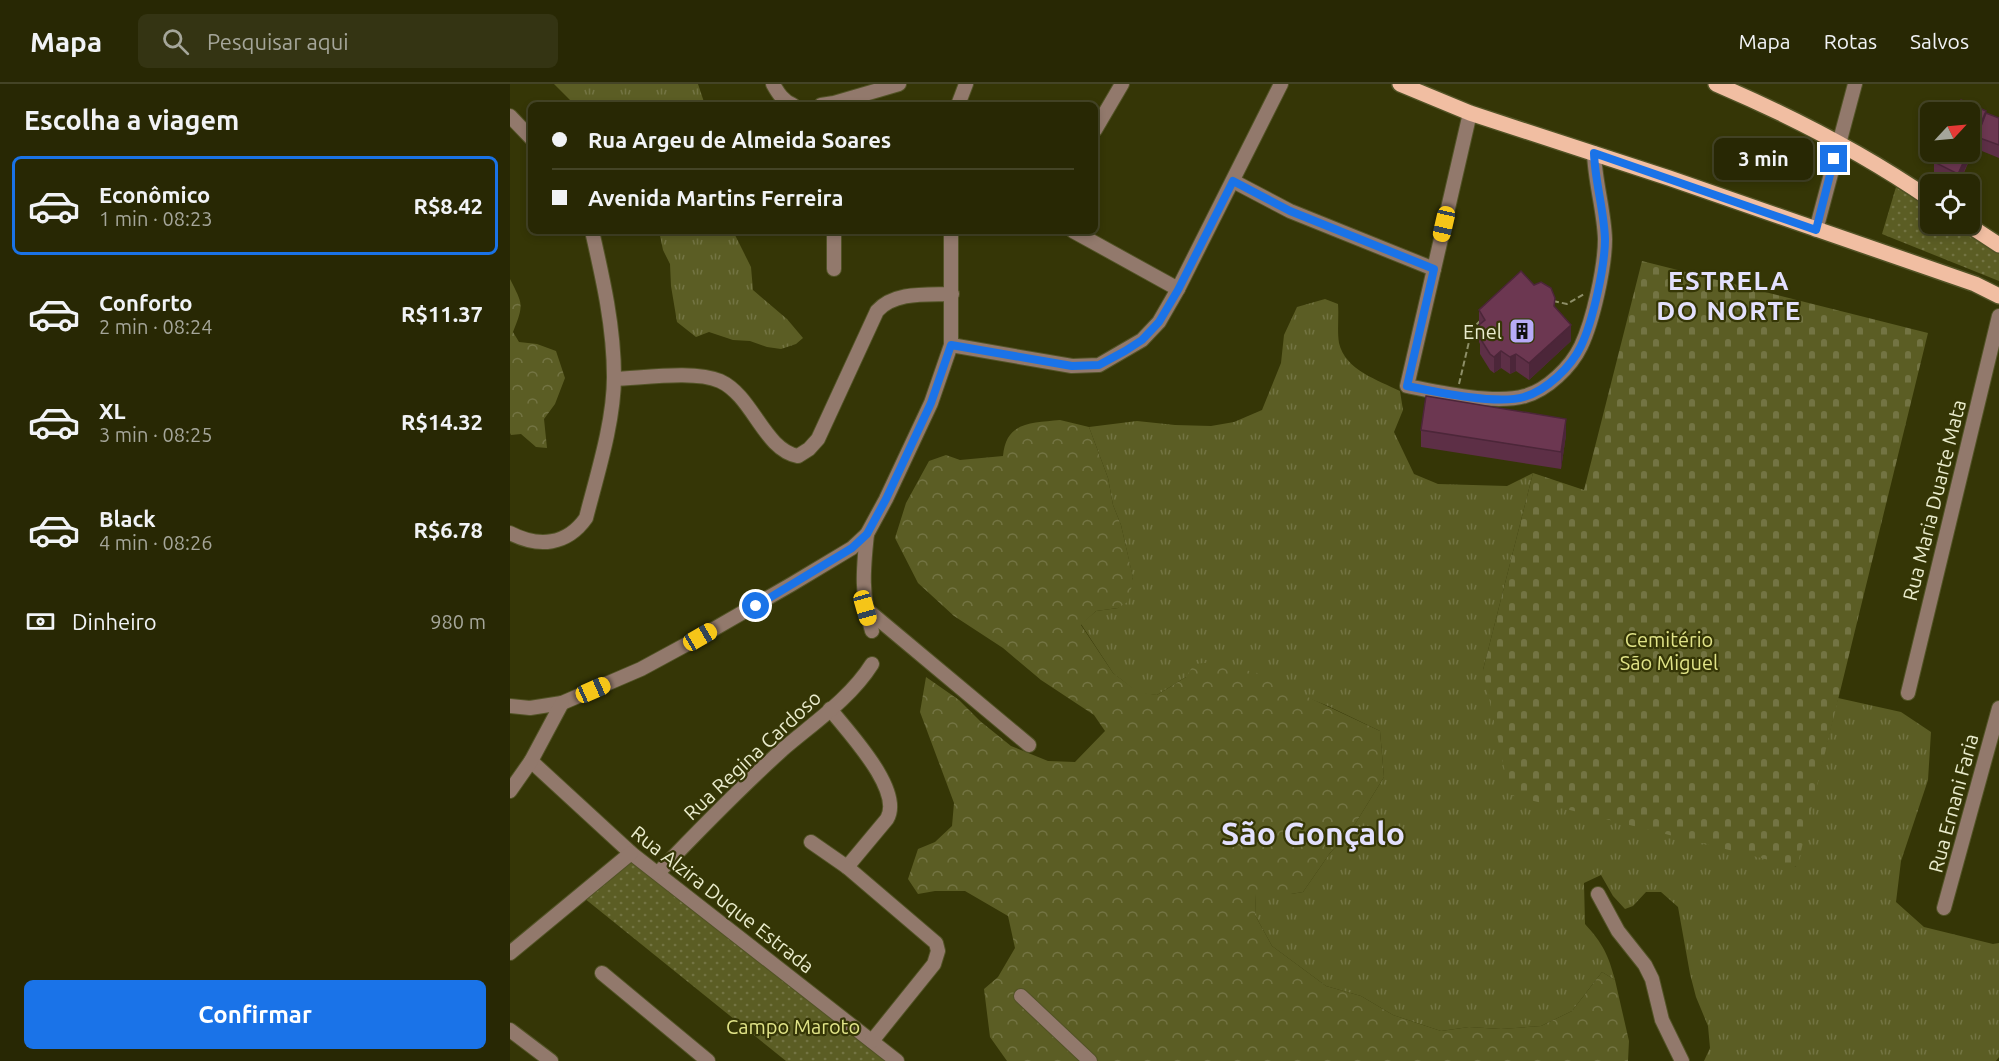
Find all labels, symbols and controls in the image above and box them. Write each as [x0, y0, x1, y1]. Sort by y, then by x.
search box [138, 14, 558, 68]
icon: search [159, 25, 192, 58]
text: Mapa [30, 26, 102, 57]
text: Pesquisar aqui [207, 29, 349, 54]
text: Mapa [1739, 29, 1791, 53]
text: Rotas [1824, 29, 1877, 53]
text: Salvos [1910, 29, 1969, 53]
north arrow [1920, 102, 1980, 162]
map controls [1920, 102, 1980, 234]
text: Escolha a viagem [24, 105, 239, 135]
text: Rua Argeu de Almeida Soares [588, 127, 891, 152]
callout: 3 min [1714, 138, 1813, 180]
route end [1820, 145, 1847, 172]
text: 3 min [1738, 147, 1789, 170]
button: locate [1920, 174, 1980, 234]
icon: car [27, 179, 81, 233]
text: Econômico [99, 182, 210, 207]
text: Avenida Martins Ferreira [588, 185, 843, 210]
text: R$8.42 [414, 193, 483, 218]
car [1431, 204, 1457, 244]
text: 1 min · 08:23 [99, 207, 213, 230]
district label: ESTRELA DO NORTE [1656, 266, 1802, 325]
icon: car [27, 287, 81, 341]
text: Conforto [99, 290, 193, 315]
text: R$11.37 [401, 301, 483, 326]
text: 2 min · 08:24 [99, 315, 213, 338]
building icon: Enel [1507, 316, 1537, 346]
place label: Enel [1463, 320, 1502, 343]
icon: car [27, 395, 81, 449]
street label: Rua Maria Duarte Mata [1898, 397, 1970, 603]
text: XL [99, 398, 126, 423]
text: R$14.32 [401, 409, 483, 434]
text: 3 min · 08:25 [99, 423, 213, 446]
icon: car [27, 503, 81, 557]
text: Black [99, 506, 156, 531]
text: R$6.78 [414, 517, 483, 542]
text: 4 min · 08:26 [99, 531, 213, 554]
car [851, 588, 879, 628]
route start [742, 592, 769, 619]
icon: cash [24, 605, 57, 638]
text: Dinheiro [72, 609, 157, 634]
text: 980 m [430, 610, 486, 633]
car [680, 620, 720, 654]
park label: Cemitério São Miguel [1620, 628, 1718, 674]
car [573, 674, 613, 706]
street label: Rua Regina Cardoso [679, 686, 825, 824]
street label: Rua Ernani Faria [1923, 731, 1983, 875]
district label: São Gonçalo [1221, 815, 1405, 852]
street label: Rua Alzira Duque Estrada [627, 821, 819, 977]
button: Confirmar [24, 980, 486, 1049]
park label: Campo Maroto [726, 1015, 860, 1038]

